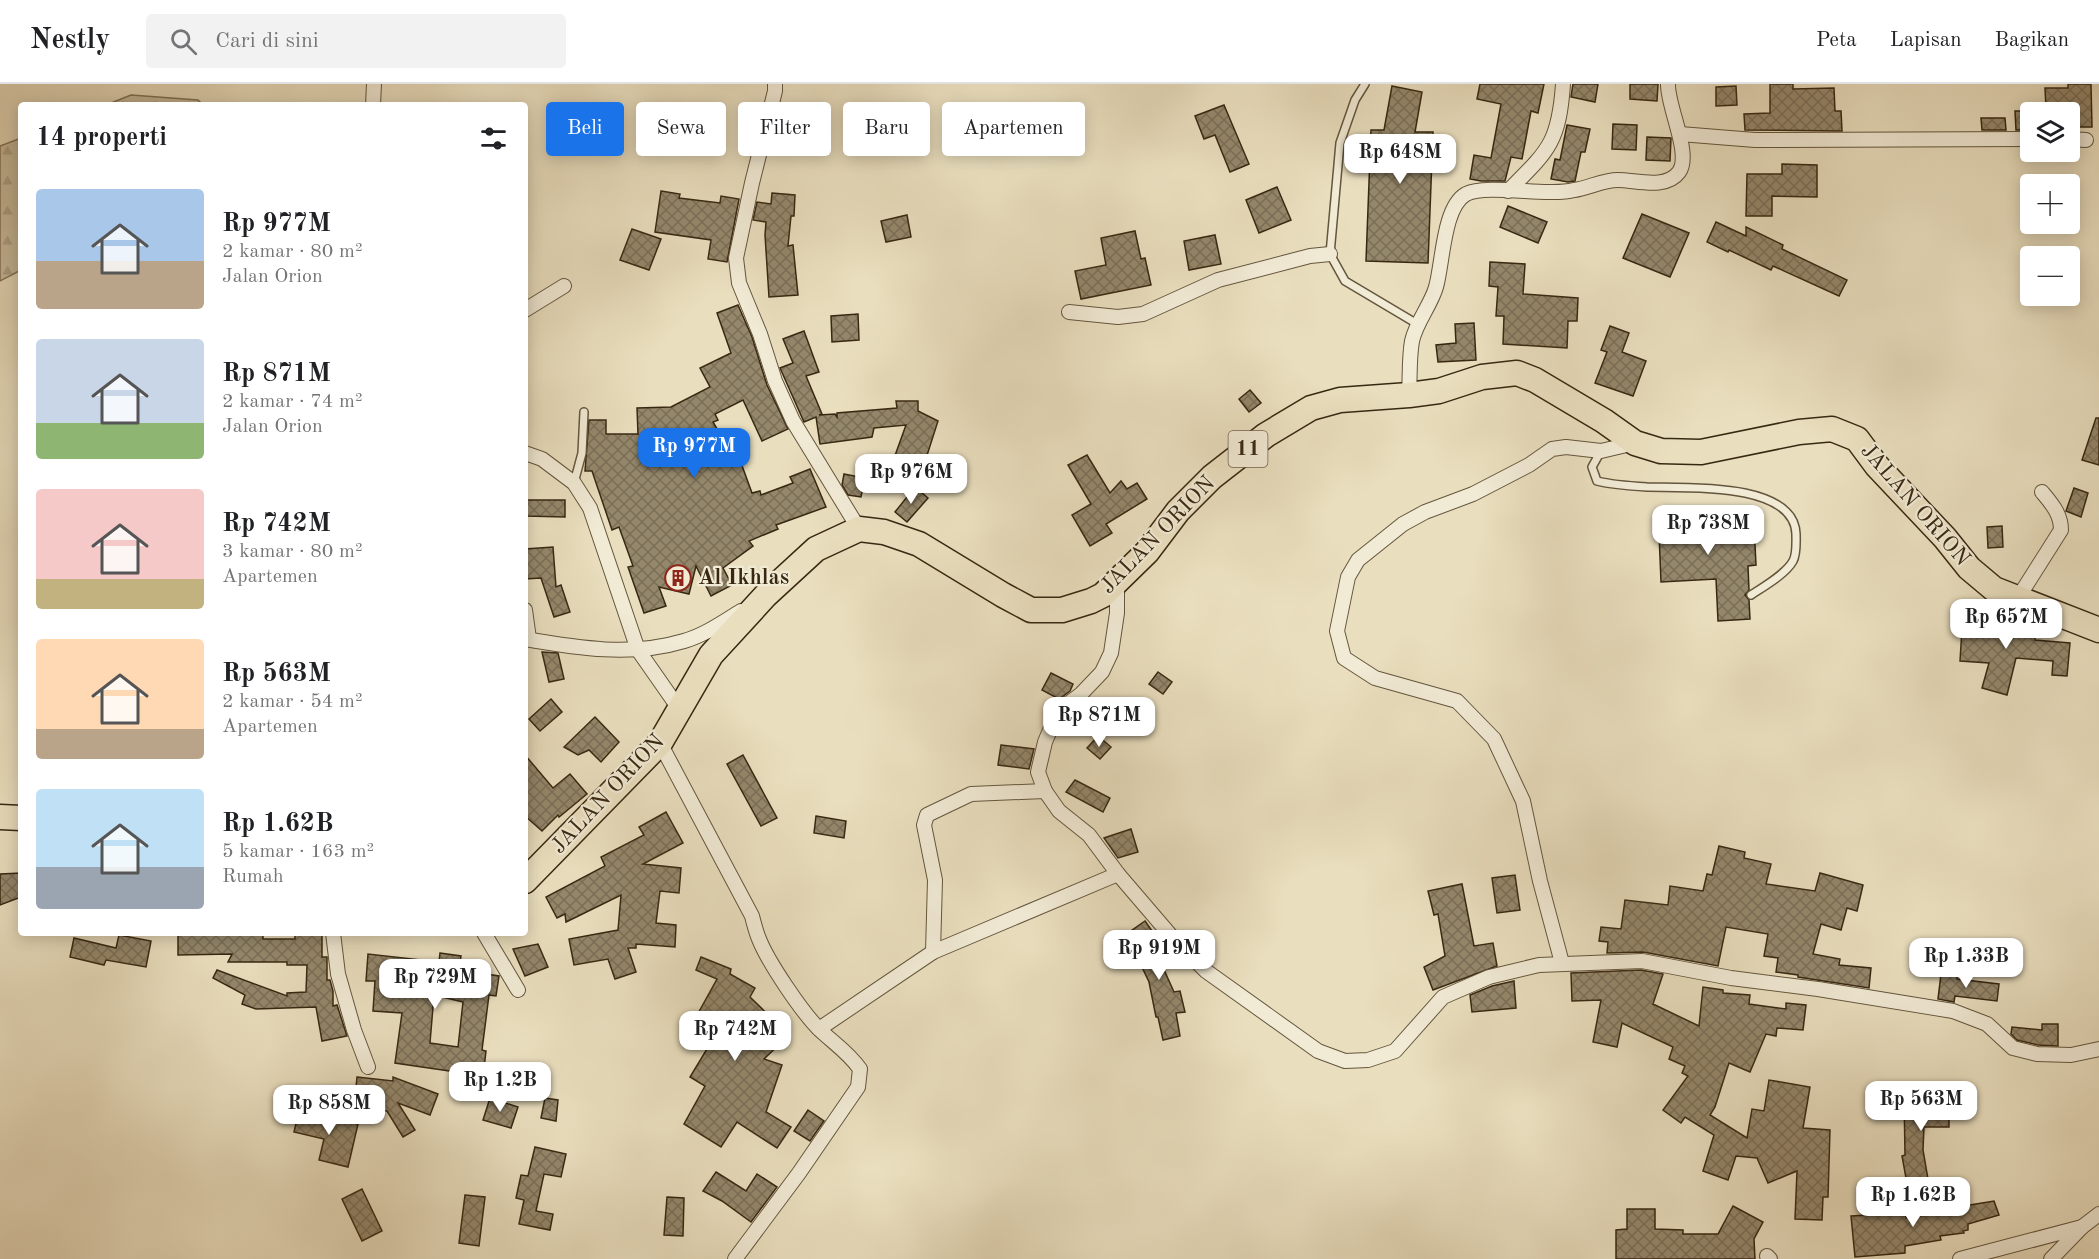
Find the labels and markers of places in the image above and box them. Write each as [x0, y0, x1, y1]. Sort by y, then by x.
pin: Rp 648M [1345, 134, 1455, 185]
pin: Rp 977M [639, 428, 749, 479]
pin: Rp 976M [856, 454, 966, 505]
pin: Rp 738M [1653, 505, 1763, 556]
building icon: Al Ikhlas [663, 563, 693, 593]
place label: Al Ikhlas [698, 567, 789, 589]
pin: Rp 657M [1951, 599, 2061, 650]
pin: Rp 871M [1044, 697, 1154, 748]
pin: Rp 919M [1104, 930, 1214, 981]
pin: Rp 1.33B [1904, 938, 2028, 989]
pin: Rp 729M [380, 959, 490, 1010]
pin: Rp 742M [680, 1011, 790, 1062]
pin: Rp 1.2B [445, 1062, 555, 1113]
pin: Rp 563M [1866, 1081, 1976, 1132]
pin: Rp 858M [274, 1085, 384, 1136]
pin: Rp 1.62B [1851, 1177, 1975, 1228]

